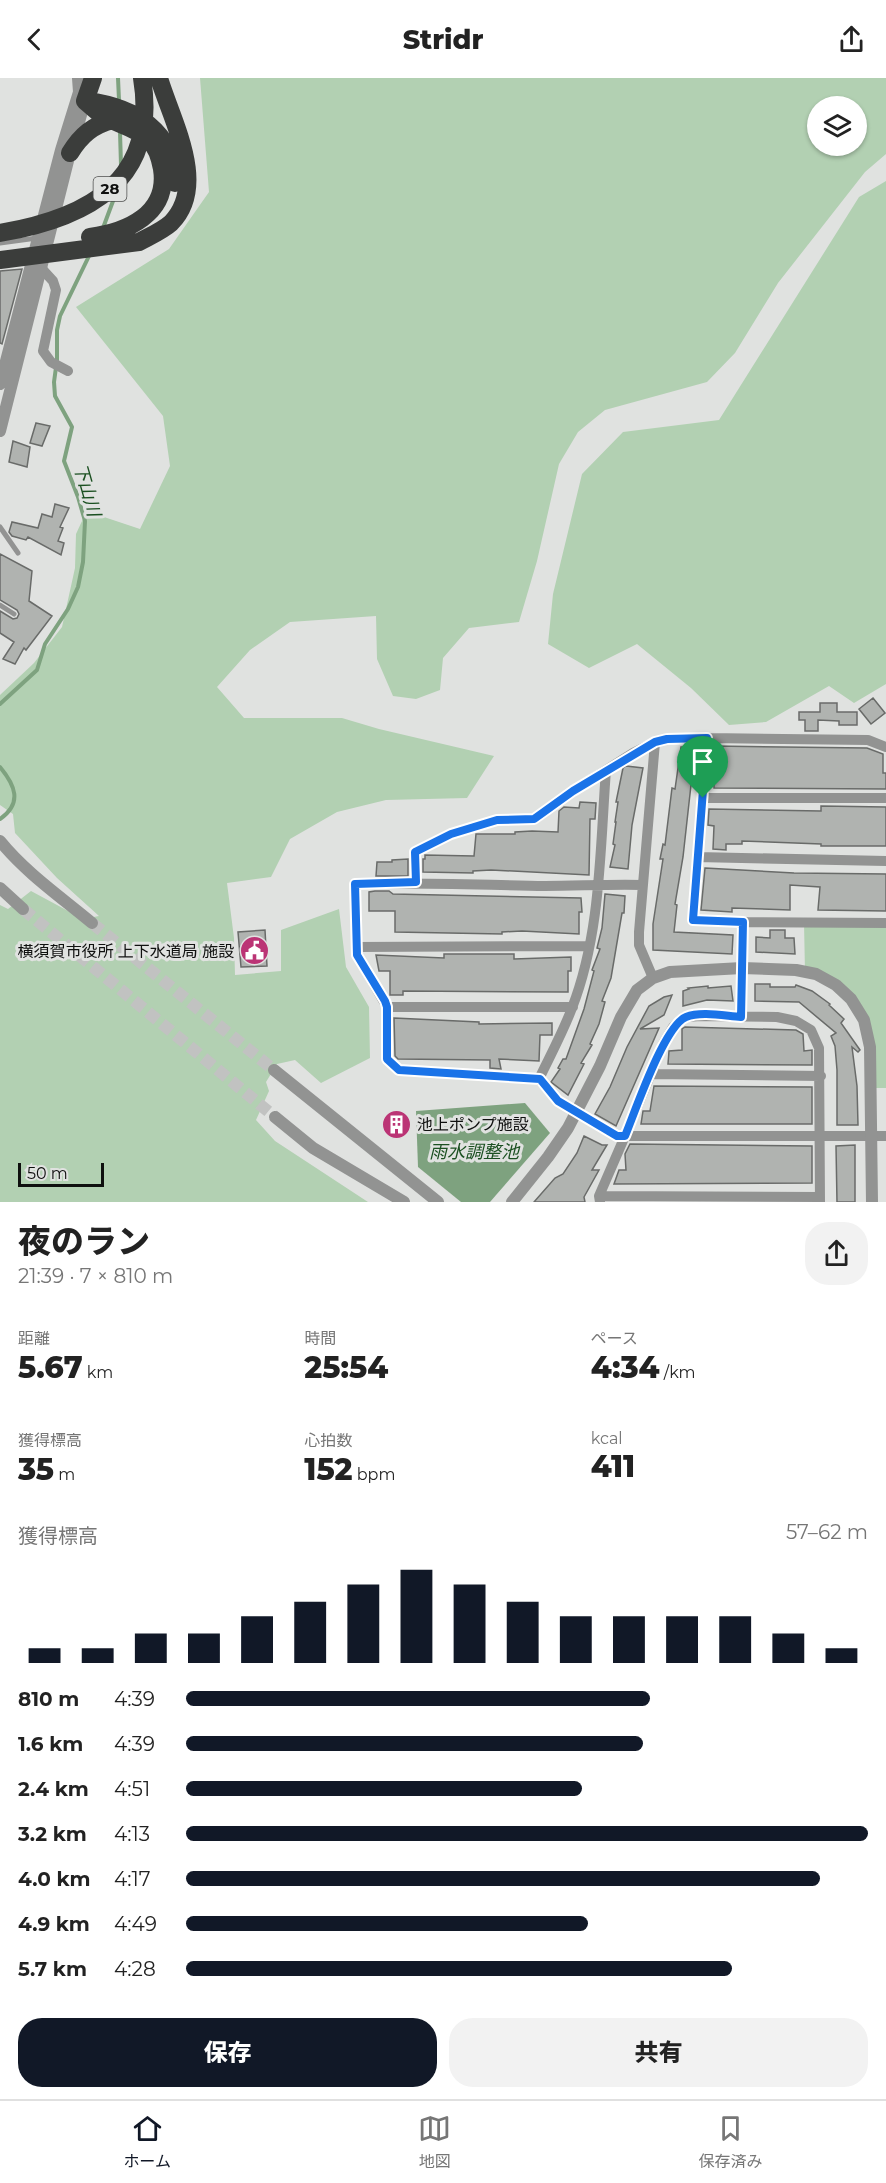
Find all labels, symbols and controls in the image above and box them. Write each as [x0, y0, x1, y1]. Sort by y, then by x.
icon: back [18, 23, 51, 56]
text: Stridr [403, 23, 483, 56]
icon: share [835, 23, 868, 56]
map controls [807, 96, 867, 156]
button: layers [807, 96, 867, 156]
road number: 28 [94, 177, 126, 201]
water label: 下山川 [69, 461, 106, 521]
pin [677, 736, 728, 798]
icon: arrive [686, 745, 719, 778]
public building icon: 横須賀市役所 上下水道局 施設 [239, 935, 271, 967]
place label: 横須賀市役所 上下水道局 施設 [18, 942, 234, 961]
building icon: 池上ポンプ施設 [380, 1108, 412, 1140]
place label: 池上ポンプ施設 [417, 1115, 529, 1134]
water label: 雨水調整池 [429, 1141, 521, 1163]
scale bar [18, 1160, 104, 1188]
text: 50 m [27, 1164, 68, 1183]
text: 夜のラン [18, 1221, 150, 1261]
button: share [805, 1222, 868, 1285]
text: 21:39 · 7 × 810 m [18, 1264, 173, 1288]
text: 距離 [18, 1329, 50, 1348]
text: 時間 [304, 1329, 336, 1348]
text: ペース [591, 1329, 638, 1348]
text: 5.67 [18, 1349, 83, 1386]
text: 25:54 [304, 1349, 388, 1386]
text: 4:34 [591, 1349, 660, 1386]
text: km [83, 1363, 113, 1382]
text: /km [660, 1363, 696, 1382]
text: kcal [591, 1429, 623, 1448]
text: 獲得標高 [18, 1431, 82, 1450]
text: 心拍数 [304, 1431, 352, 1450]
text: 411 [591, 1448, 635, 1485]
text: 35 [18, 1451, 54, 1488]
text: 152 [304, 1451, 353, 1488]
text: m [54, 1465, 75, 1484]
text: bpm [353, 1465, 395, 1484]
text: 57–62 m [786, 1520, 868, 1544]
text: 獲得標高 [18, 1524, 98, 1548]
text: 810 m [18, 1687, 79, 1711]
text: 4:39 [114, 1687, 155, 1711]
text: 1.6 km [18, 1732, 83, 1756]
text: 4:39 [114, 1732, 155, 1756]
text: 2.4 km [18, 1777, 89, 1801]
text: 4:51 [114, 1777, 150, 1801]
text: 3.2 km [18, 1822, 87, 1846]
text: 4:13 [114, 1822, 150, 1846]
text: 4.0 km [18, 1867, 90, 1891]
text: 4:17 [114, 1867, 151, 1891]
text: 4.9 km [18, 1912, 90, 1936]
text: 4:49 [114, 1912, 157, 1936]
text: 5.7 km [18, 1957, 87, 1981]
text: 4:28 [114, 1957, 156, 1981]
button: 保存 [18, 2018, 437, 2087]
button: 共有 [449, 2018, 868, 2087]
tab: ホーム [124, 2112, 171, 2172]
tab: 地図 [418, 2112, 451, 2172]
tab: 保存済み [698, 2112, 762, 2172]

